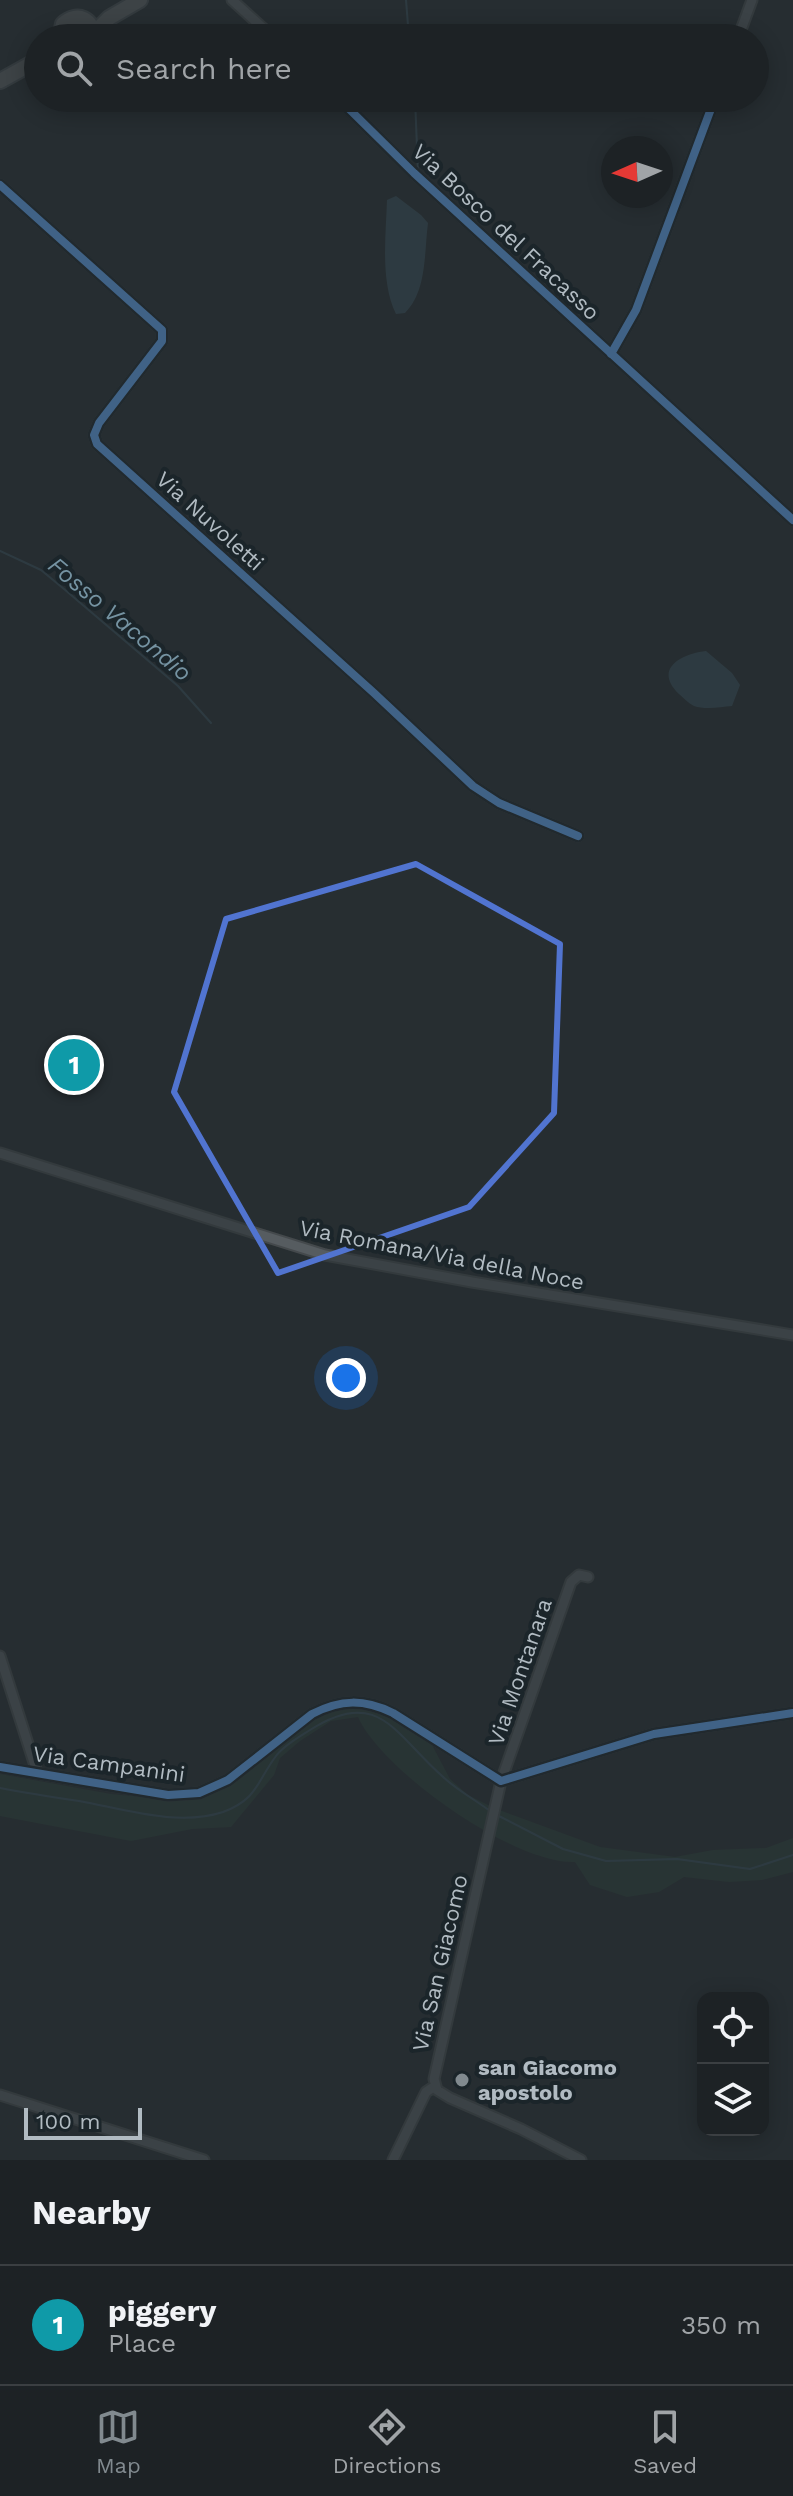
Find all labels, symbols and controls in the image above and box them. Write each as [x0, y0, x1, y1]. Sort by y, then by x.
search box [24, 24, 769, 112]
icon: search [52, 46, 96, 90]
text: Search here [116, 51, 292, 86]
north arrow [601, 136, 673, 208]
street label: Via Bosco del Fracasso [407, 139, 605, 325]
street label: Via Nuvoletti [151, 466, 269, 576]
water label: Fosso Vacondio [43, 551, 197, 687]
pin: 1 [48, 1035, 100, 1095]
street label: Via Romana/Via della Noce [298, 1215, 586, 1295]
your location [326, 1358, 366, 1398]
street label: Via Montanara [483, 1595, 557, 1749]
street label: Via Campanini [31, 1741, 187, 1787]
street label: Via San Giacomo [407, 1872, 473, 2054]
map controls [697, 1992, 769, 2136]
button: locate [697, 1992, 769, 2064]
place label: san Giacomo apostolo [478, 2055, 617, 2105]
button: layers [697, 2064, 769, 2136]
marker: san Giacomo apostolo [453, 2071, 471, 2089]
scale bar [24, 2104, 142, 2140]
text: 100 m [36, 2109, 100, 2134]
text: Nearby [32, 2192, 151, 2232]
text: piggery [108, 2293, 216, 2328]
text: 1 [52, 2310, 64, 2340]
text: 350 m [681, 2310, 761, 2340]
text: Place [108, 2328, 176, 2358]
tab: Map [96, 2405, 141, 2478]
tab: Directions [333, 2405, 441, 2478]
tab: Saved [633, 2405, 697, 2478]

